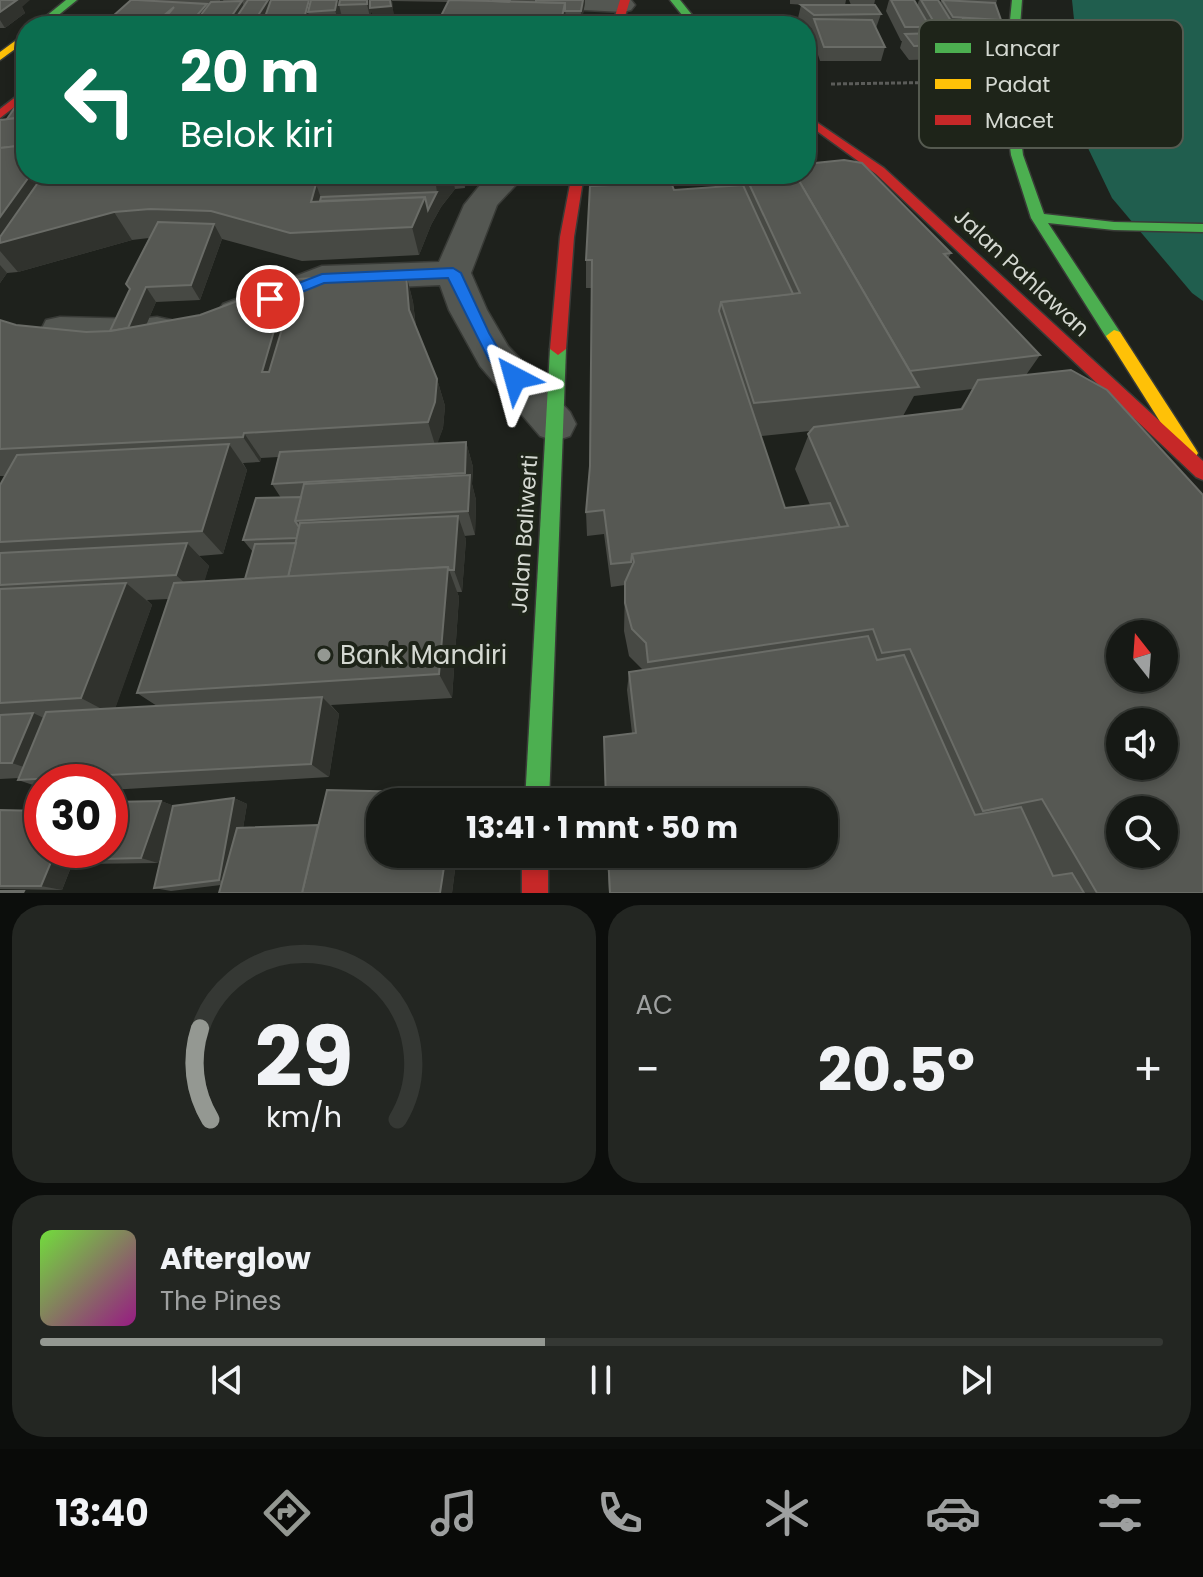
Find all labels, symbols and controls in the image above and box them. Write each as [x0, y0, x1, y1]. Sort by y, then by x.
legend [919, 20, 1183, 148]
text: 20 m [180, 33, 320, 112]
text: Lancar [985, 33, 1060, 64]
icon: left [48, 48, 152, 152]
text: Padat [985, 69, 1050, 100]
text: Macet [985, 105, 1054, 136]
text: Belok kiri [180, 109, 334, 160]
street label: Jalan Pahlawan [947, 201, 1096, 344]
pin [236, 265, 304, 333]
icon: arrive [248, 277, 292, 321]
position arrow [473, 336, 557, 420]
street label: Jalan Baliwerti [503, 454, 546, 615]
north arrow [1106, 620, 1178, 692]
map controls [1106, 620, 1178, 868]
place label: Bank Mandiri [340, 637, 507, 673]
marker: Bank Mandiri [315, 646, 333, 664]
button: sound [1106, 708, 1178, 780]
speed limit sign: 30 [24, 764, 128, 868]
button: search [1106, 796, 1178, 868]
text: 13:41 · 1 mnt · 50 m [466, 806, 738, 849]
text: AC [636, 987, 673, 1023]
text: 29 [254, 999, 353, 1115]
text: 20.5° [818, 1028, 975, 1112]
text: − [636, 1039, 660, 1100]
text: + [1133, 1039, 1163, 1100]
text: km/h [266, 1097, 342, 1137]
text: Afterglow [160, 1237, 311, 1280]
text: The Pines [160, 1283, 282, 1319]
icon: previous [205, 1358, 249, 1402]
icon: pause [579, 1358, 623, 1402]
icon: next [954, 1358, 998, 1402]
icon: directions [259, 1485, 315, 1541]
icon: music [426, 1485, 482, 1541]
icon: phone [592, 1485, 648, 1541]
icon: climate [759, 1485, 815, 1541]
icon: car [925, 1485, 981, 1541]
icon: filters [1092, 1485, 1148, 1541]
text: 13:40 [55, 1488, 149, 1539]

